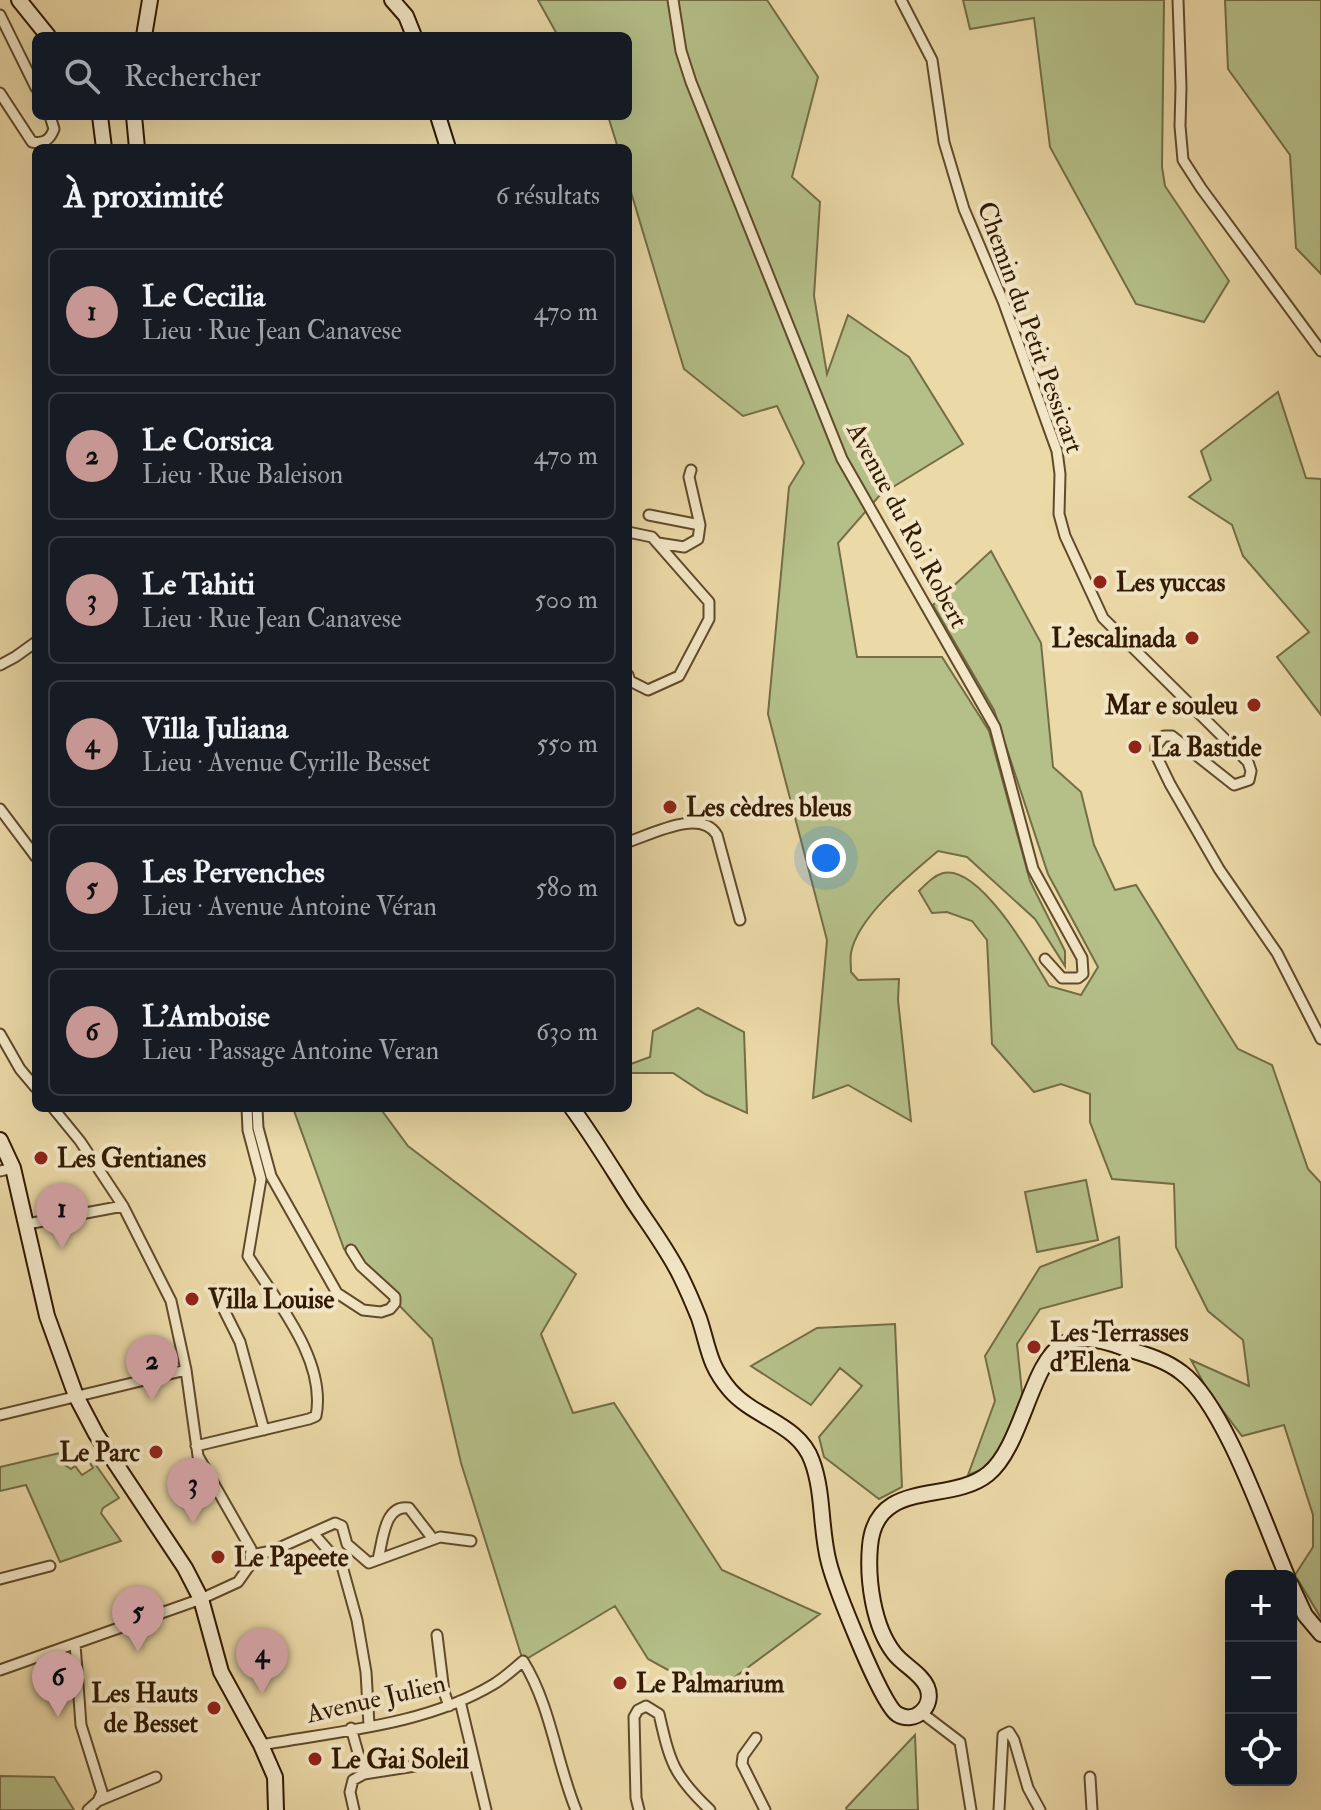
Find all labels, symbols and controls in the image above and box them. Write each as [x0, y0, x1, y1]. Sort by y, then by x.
search box [32, 32, 632, 120]
icon: search [60, 54, 104, 98]
text: Rechercher [124, 58, 261, 95]
text: À proximité [64, 175, 223, 218]
text: 6 résultats [496, 180, 600, 212]
street label: Chemin du Petit Pessicart [970, 197, 1090, 457]
text: Le Cecilia [142, 278, 265, 315]
text: 1 [87, 296, 97, 328]
text: 470 m [534, 296, 598, 328]
text: Lieu · Rue Jean Canavese [142, 315, 402, 347]
street label: Avenue du Roi Robert [839, 416, 975, 634]
text: Le Corsica [142, 422, 273, 459]
text: 2 [85, 440, 99, 472]
text: 470 m [534, 440, 598, 472]
text: Lieu · Rue Baleison [142, 459, 343, 491]
text: Le Tahiti [142, 566, 255, 603]
place label: Les yuccas [1116, 567, 1226, 600]
marker: Les yuccas [1091, 573, 1109, 591]
text: 3 [87, 584, 97, 616]
text: 500 m [534, 584, 598, 616]
text: Lieu · Rue Jean Canavese [142, 603, 402, 635]
place label: L'escalinada [1051, 623, 1177, 655]
marker: L'escalinada [1183, 629, 1201, 647]
place label: Mar e souleu [1104, 690, 1239, 722]
marker: Mar e souleu [1245, 696, 1263, 714]
text: Villa Juliana [142, 710, 288, 747]
text: 4 [85, 728, 99, 760]
text: 550 m [536, 728, 598, 760]
place label: La Bastide [1151, 732, 1262, 764]
marker: La Bastide [1126, 738, 1144, 756]
text: Lieu · Avenue Cyrille Besset [142, 747, 430, 779]
place label: Les cèdres bleus [686, 792, 852, 824]
marker: Les cèdres bleus [661, 798, 679, 816]
your location [806, 838, 846, 878]
text: Les Pervenches [142, 854, 325, 891]
text: 5 [86, 872, 98, 904]
text: 580 m [535, 872, 598, 904]
text: Lieu · Avenue Antoine Véran [142, 891, 437, 923]
text: L'Amboise [142, 998, 270, 1035]
text: 6 [85, 1016, 99, 1048]
text: 630 m [536, 1016, 598, 1048]
text: Lieu · Passage Antoine Veran [142, 1035, 439, 1067]
place label: Les Gentianes [57, 1143, 206, 1175]
marker: Les Gentianes [32, 1149, 50, 1167]
pin: 1 [36, 1183, 88, 1249]
place label: Villa Louise [207, 1284, 334, 1316]
marker: Villa Louise [183, 1290, 201, 1308]
place label: Les Terrasses d'Elena [1050, 1317, 1189, 1379]
pin: 2 [126, 1335, 178, 1401]
marker: Les Terrasses d'Elena [1025, 1338, 1043, 1356]
place label: Le Parc [59, 1437, 141, 1469]
marker: Le Parc [147, 1443, 165, 1461]
pin: 3 [167, 1458, 219, 1524]
place label: Le Papeete [234, 1542, 349, 1575]
marker: Le Papeete [209, 1548, 227, 1566]
map controls [1225, 1570, 1297, 1786]
button: + [1225, 1570, 1297, 1642]
pin: 5 [112, 1586, 164, 1652]
pin: 4 [236, 1628, 288, 1694]
button: − [1225, 1642, 1297, 1714]
pin: 6 [32, 1651, 84, 1717]
street label: Avenue Julien [303, 1667, 449, 1731]
place label: Le Palmarium [636, 1668, 785, 1700]
marker: Le Palmarium [611, 1674, 629, 1692]
place label: Les Hauts de Besset [91, 1678, 199, 1740]
marker: Les Hauts de Besset [205, 1699, 223, 1717]
button: locate [1225, 1714, 1297, 1786]
place label: Le Gai Soleil [331, 1744, 469, 1776]
marker: Le Gai Soleil [306, 1750, 324, 1768]

